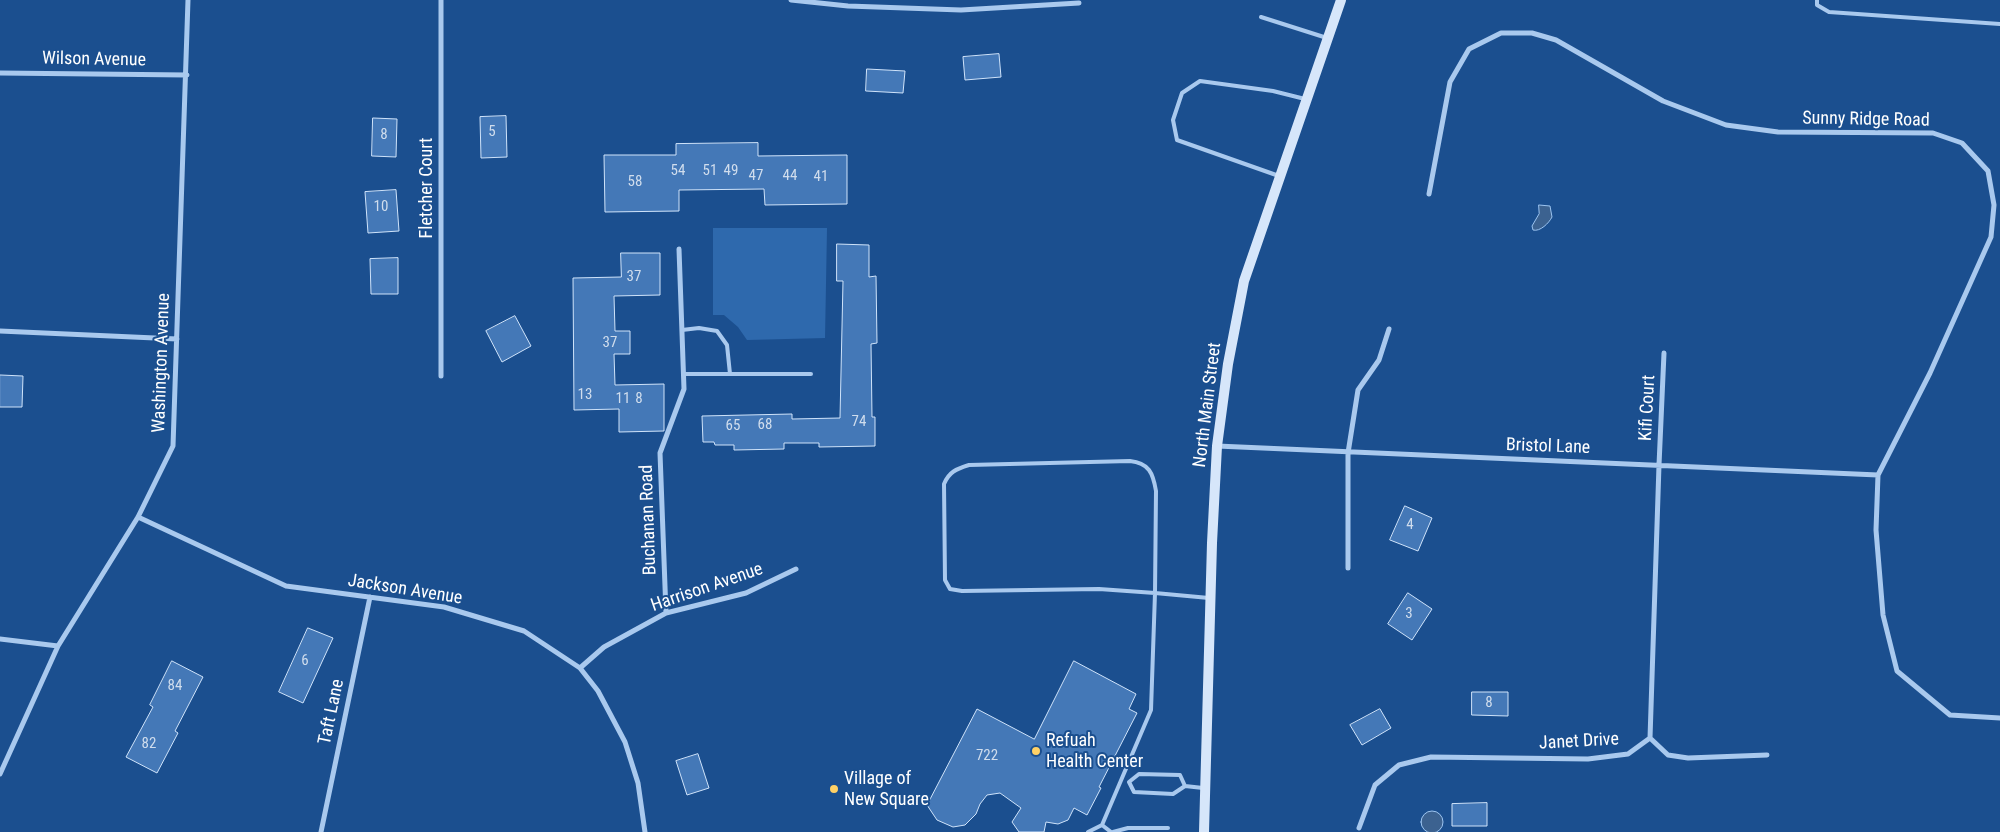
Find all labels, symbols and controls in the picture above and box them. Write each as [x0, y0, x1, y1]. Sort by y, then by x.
street label: Wilson Avenue [42, 48, 146, 72]
street label: Sunny Ridge Road [1802, 108, 1930, 132]
house number: 5 [488, 123, 496, 141]
house number: 8 [380, 126, 388, 144]
street label: Fletcher Court [416, 138, 438, 238]
house number: 54 [671, 162, 685, 180]
house number: 51 [703, 162, 717, 180]
house number: 49 [724, 162, 738, 180]
house number: 47 [749, 167, 763, 185]
house number: 44 [783, 167, 797, 185]
house number: 41 [814, 168, 828, 186]
house number: 58 [628, 173, 642, 191]
house number: 10 [374, 198, 388, 216]
house number: 37 [627, 268, 641, 286]
street label: Washington Avenue [149, 293, 175, 433]
house number: 37 [603, 334, 617, 352]
street label: North Main Street [1190, 341, 1226, 469]
street label: Kifi Court [1635, 374, 1661, 442]
house number: 13 [578, 386, 592, 404]
house number: 11 [616, 390, 630, 408]
house number: 8 [635, 390, 643, 408]
house number: 74 [852, 413, 866, 431]
house number: 68 [758, 416, 772, 434]
house number: 65 [726, 417, 740, 435]
street label: Bristol Lane [1505, 435, 1591, 459]
street label: Buchanan Road [636, 464, 662, 576]
house number: 4 [1406, 516, 1414, 534]
street label: Harrison Avenue [648, 559, 766, 617]
street label: Jackson Avenue [346, 570, 464, 610]
house number: 3 [1405, 605, 1413, 623]
house number: 6 [301, 652, 309, 670]
house number: 84 [168, 677, 182, 695]
street label: Taft Lane [315, 677, 349, 747]
house number: 8 [1485, 694, 1493, 712]
street label: Janet Drive [1539, 729, 1619, 755]
place label: Refuah Health Center [1046, 730, 1143, 772]
house number: 82 [142, 735, 156, 753]
marker: Refuah Health Center [1030, 745, 1042, 757]
house number: 722 [976, 747, 998, 765]
place label: Village of New Square [844, 768, 929, 811]
marker: Village of New Square [828, 783, 840, 795]

